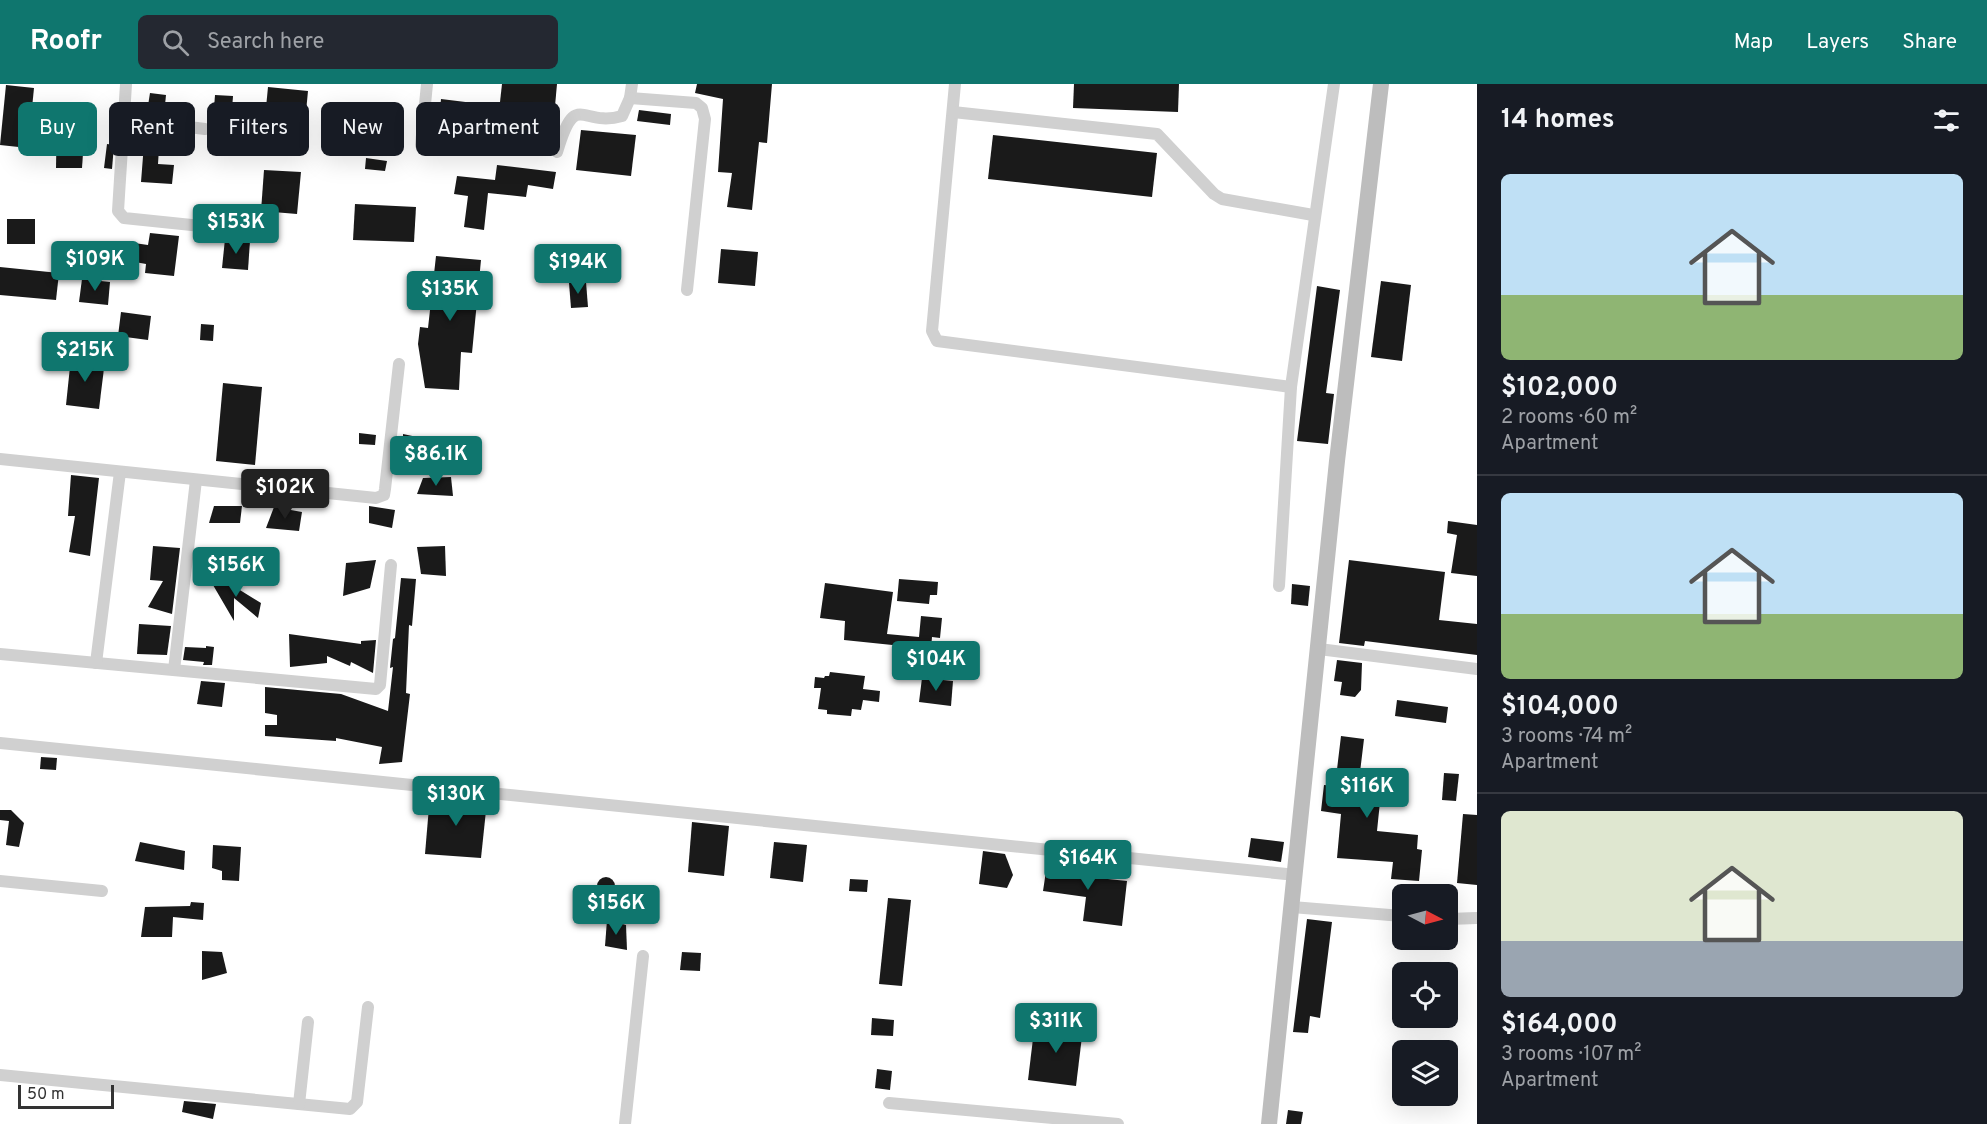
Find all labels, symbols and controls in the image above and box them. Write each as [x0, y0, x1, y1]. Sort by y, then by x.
search box [138, 15, 558, 69]
text: Roofr [30, 24, 102, 60]
icon: search [159, 26, 192, 59]
text: Search here [207, 29, 324, 56]
text: Map [1734, 29, 1773, 56]
text: Layers [1806, 29, 1869, 56]
text: Share [1902, 29, 1957, 56]
chip: Buy [18, 102, 97, 156]
chip: Rent [109, 102, 195, 156]
chip: Filters [207, 102, 309, 156]
chip: New [321, 102, 404, 156]
chip: Apartment [416, 102, 560, 156]
text: 14 homes [1501, 104, 1615, 137]
icon: filters [1930, 104, 1963, 137]
pin: $153K [194, 204, 278, 255]
text: $153K [207, 210, 265, 236]
icon: home [1678, 213, 1786, 321]
pin: $109K [53, 241, 137, 292]
pin: $194K [536, 244, 620, 295]
text: $109K [65, 247, 125, 273]
text: $194K [548, 250, 608, 276]
pin: $135K [408, 271, 492, 322]
text: $135K [421, 277, 479, 303]
pin: $215K [43, 332, 127, 383]
text: $215K [56, 338, 114, 364]
text: $102,000 [1501, 372, 1618, 405]
text: 2 rooms · 60 m² [1501, 405, 1637, 431]
text: Apartment [1501, 431, 1599, 457]
pin: $86.1K [387, 436, 485, 487]
text: $86.1K [404, 442, 468, 468]
pin: $102K [243, 469, 327, 520]
text: $102K [255, 475, 315, 501]
icon: home [1678, 532, 1786, 640]
pin: $156K [194, 547, 278, 598]
text: $156K [207, 553, 265, 579]
pin: $104K [894, 641, 978, 692]
text: $104K [906, 647, 966, 673]
text: $104,000 [1501, 691, 1619, 724]
text: 3 rooms · 74 m² [1501, 724, 1632, 750]
text: Apartment [1501, 750, 1599, 776]
pin: $116K [1325, 768, 1409, 819]
text: $116K [1340, 774, 1394, 800]
pin: $130K [414, 776, 498, 827]
text: $130K [426, 782, 486, 808]
pin: $164K [1046, 840, 1130, 891]
text: $164K [1058, 846, 1118, 872]
icon: home [1678, 850, 1786, 958]
north arrow [1392, 884, 1458, 950]
map controls [1392, 884, 1458, 1106]
pin: $156K [574, 885, 658, 936]
text: $156K [587, 891, 645, 917]
button: locate [1392, 962, 1458, 1028]
pin: $311K [1014, 1003, 1098, 1054]
text: $311K [1029, 1009, 1083, 1035]
text: $164,000 [1501, 1009, 1618, 1042]
button: layers [1392, 1040, 1458, 1106]
text: 3 rooms · 107 m² [1501, 1042, 1642, 1068]
text: Apartment [1501, 1068, 1599, 1094]
scale bar [18, 1082, 114, 1110]
text: 50 m [27, 1085, 65, 1105]

